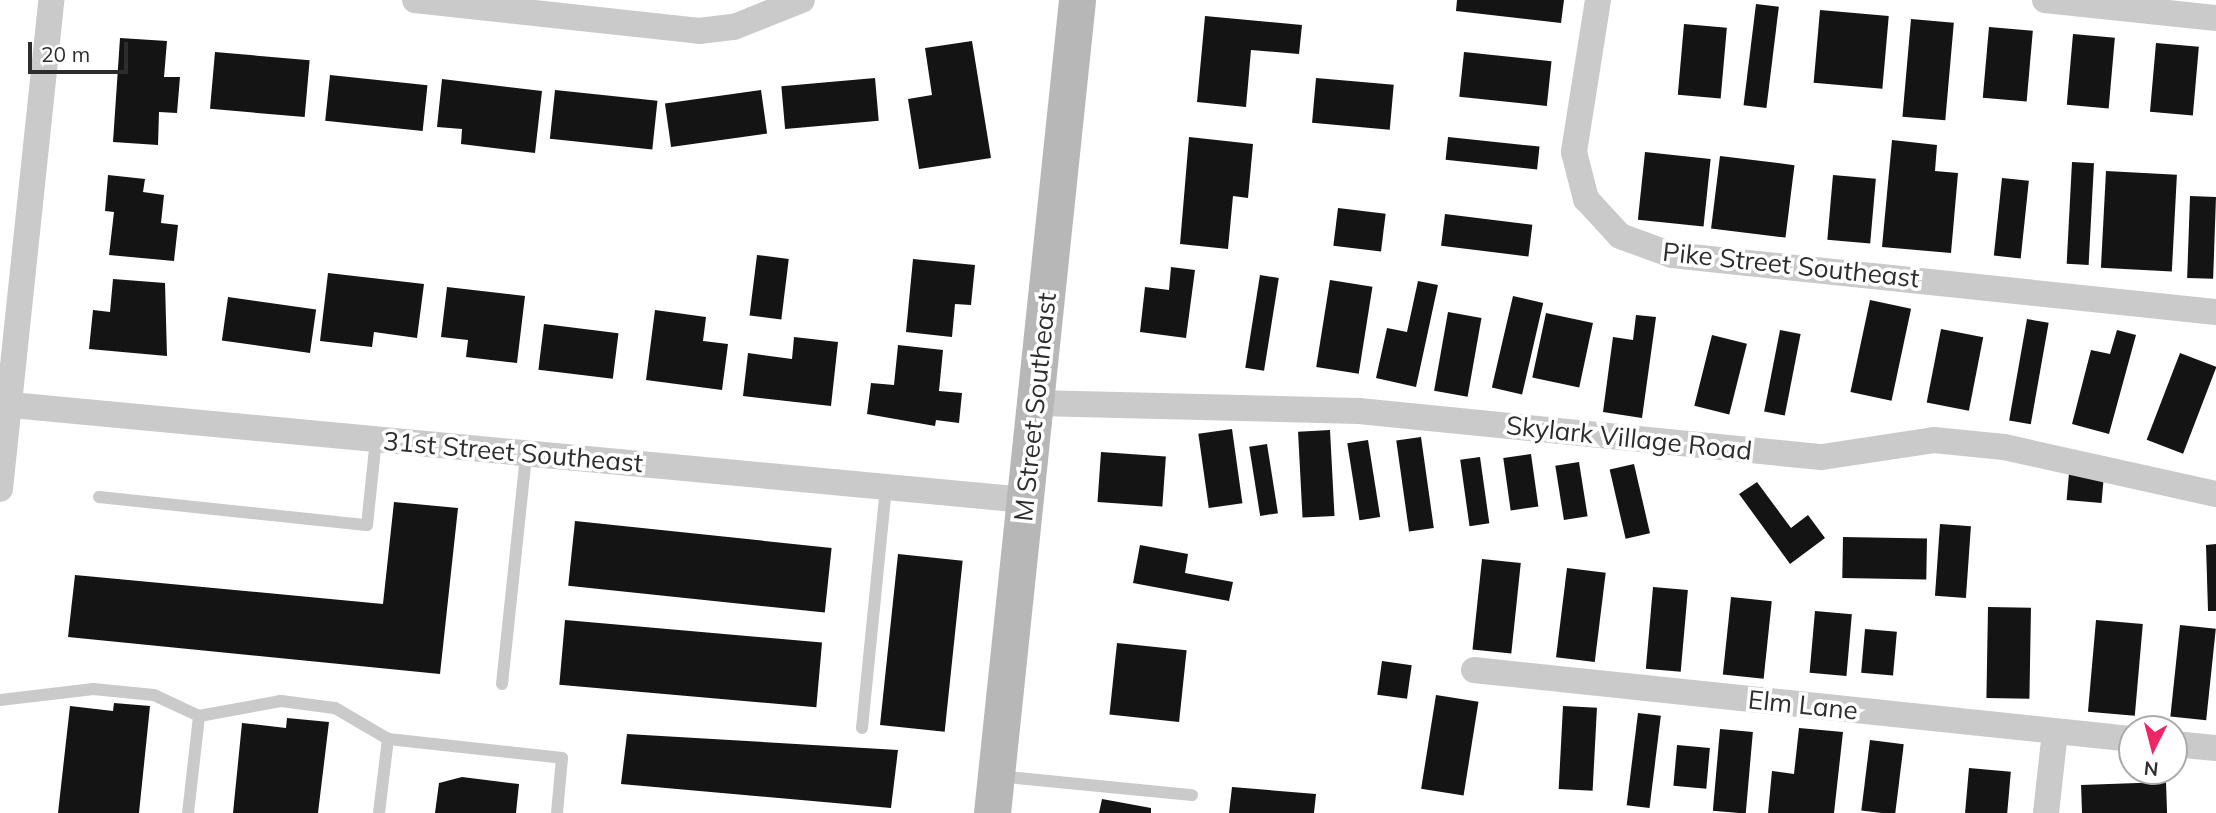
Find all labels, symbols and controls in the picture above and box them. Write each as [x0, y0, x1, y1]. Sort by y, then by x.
scale bar [32, 28, 131, 72]
text: 20 m [41, 41, 90, 67]
street label: Pike Street Southeast [1661, 236, 1921, 294]
street label: M Street Southeast [1007, 291, 1063, 523]
street label: Skylark Village Road [1505, 410, 1753, 466]
street label: 31st Street Southeast [382, 425, 644, 479]
street label: Elm Lane [1747, 684, 1859, 726]
north arrow [2118, 715, 2188, 785]
text: N [2143, 756, 2159, 782]

